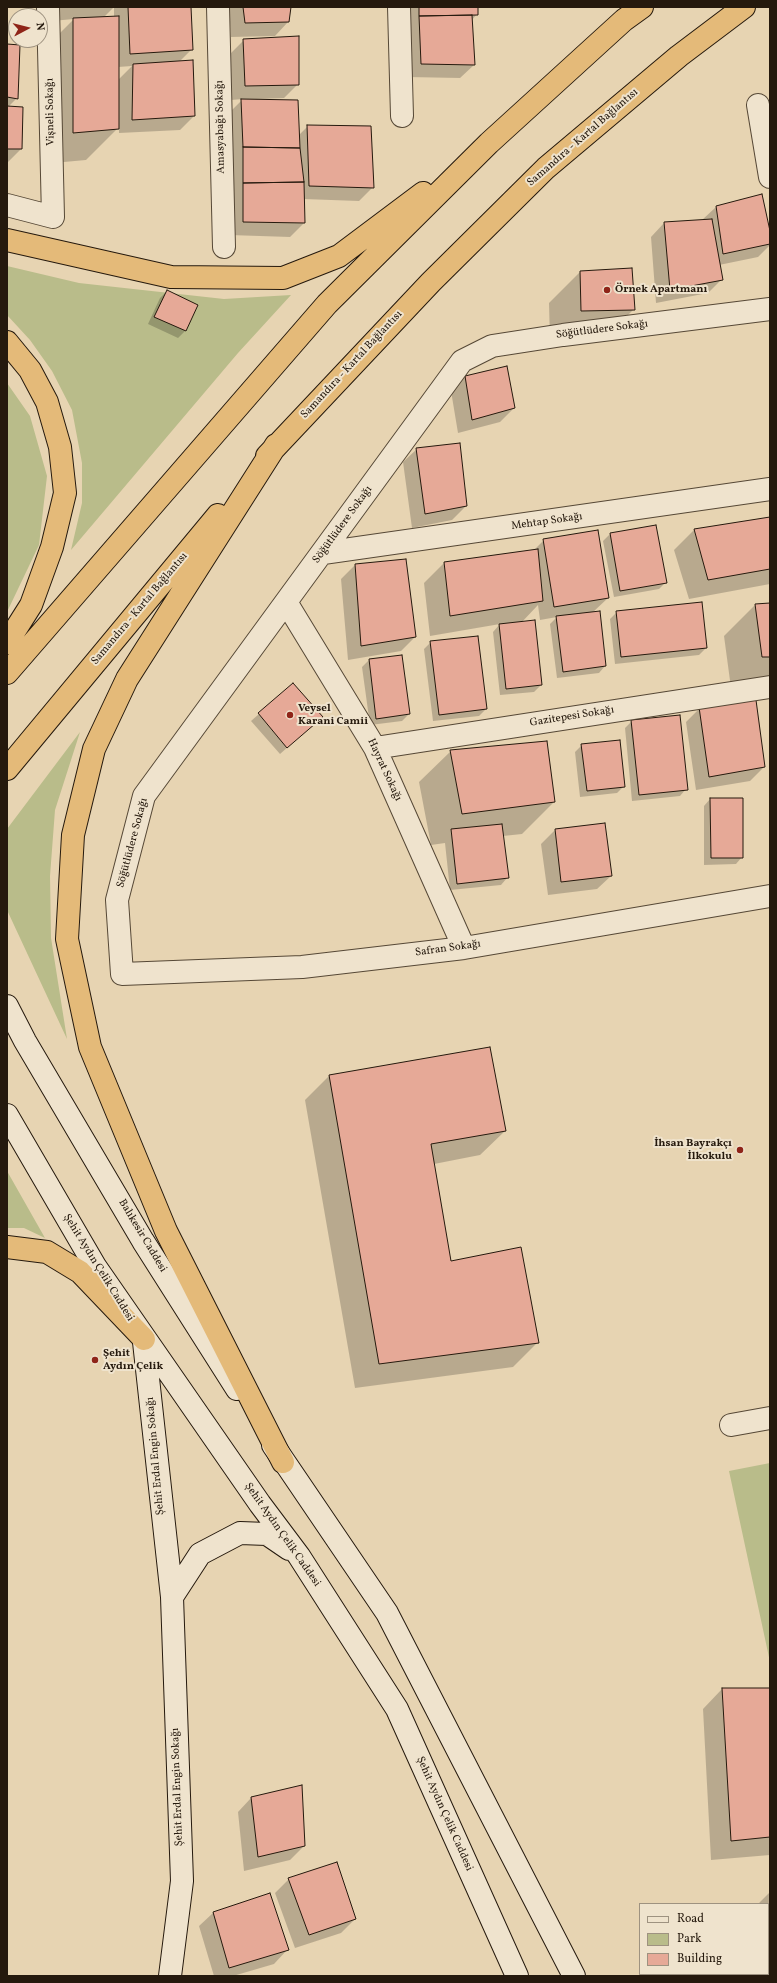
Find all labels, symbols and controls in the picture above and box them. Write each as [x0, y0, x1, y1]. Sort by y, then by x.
north arrow [8, 8, 48, 48]
text: N [31, 22, 47, 31]
street label: Vişneli Sokağı [44, 78, 58, 146]
street label: Amasyabağı Sokağı [214, 80, 228, 174]
street label: Samandıra - Kartal Bağlantısı [525, 86, 641, 190]
place label: Örnek Apartmanı [615, 283, 707, 297]
marker: Örnek Apartmanı [602, 285, 612, 295]
street label: Samandıra - Kartal Bağlantısı [298, 308, 406, 422]
street label: Söğütlüdere Sokağı [555, 318, 649, 342]
street label: Söğütlüdere Sokağı [310, 484, 376, 566]
street label: Mehtap Sokağı [511, 510, 583, 534]
street label: Samandıra - Kartal Bağlantısı [89, 550, 191, 668]
place label: Veysel Karani Camii [298, 702, 368, 728]
street label: Gazitepesi Sokağı [529, 704, 615, 730]
marker: Veysel Karani Camii [285, 710, 295, 720]
street label: Hayrat Sokağı [364, 737, 404, 803]
street label: Söğütlüdere Sokağı [115, 796, 151, 890]
street label: Safran Sokağı [414, 938, 482, 960]
place label: İhsan Bayrakçı İlkokulu [654, 1137, 732, 1163]
marker: İhsan Bayrakçı İlkokulu [735, 1145, 745, 1155]
street label: Balıkesir Caddesi [115, 1197, 169, 1275]
street label: Şehit Aydın Çelik Caddesi [60, 1212, 136, 1324]
place label: Şehit Aydın Çelik [103, 1347, 163, 1373]
marker: Şehit Aydın Çelik [90, 1355, 100, 1365]
street label: Şehit Erdal Engin Sokağı [144, 1396, 168, 1516]
street label: Şehit Aydın Çelik Caddesi [241, 1480, 323, 1590]
street label: Şehit Erdal Engin Sokağı [169, 1727, 187, 1847]
street label: Şehit Aydın Çelik Caddesi [413, 1755, 475, 1873]
legend [639, 1903, 769, 1975]
text: Road [677, 1911, 704, 1927]
text: Park [677, 1931, 702, 1947]
text: Building [677, 1951, 722, 1967]

